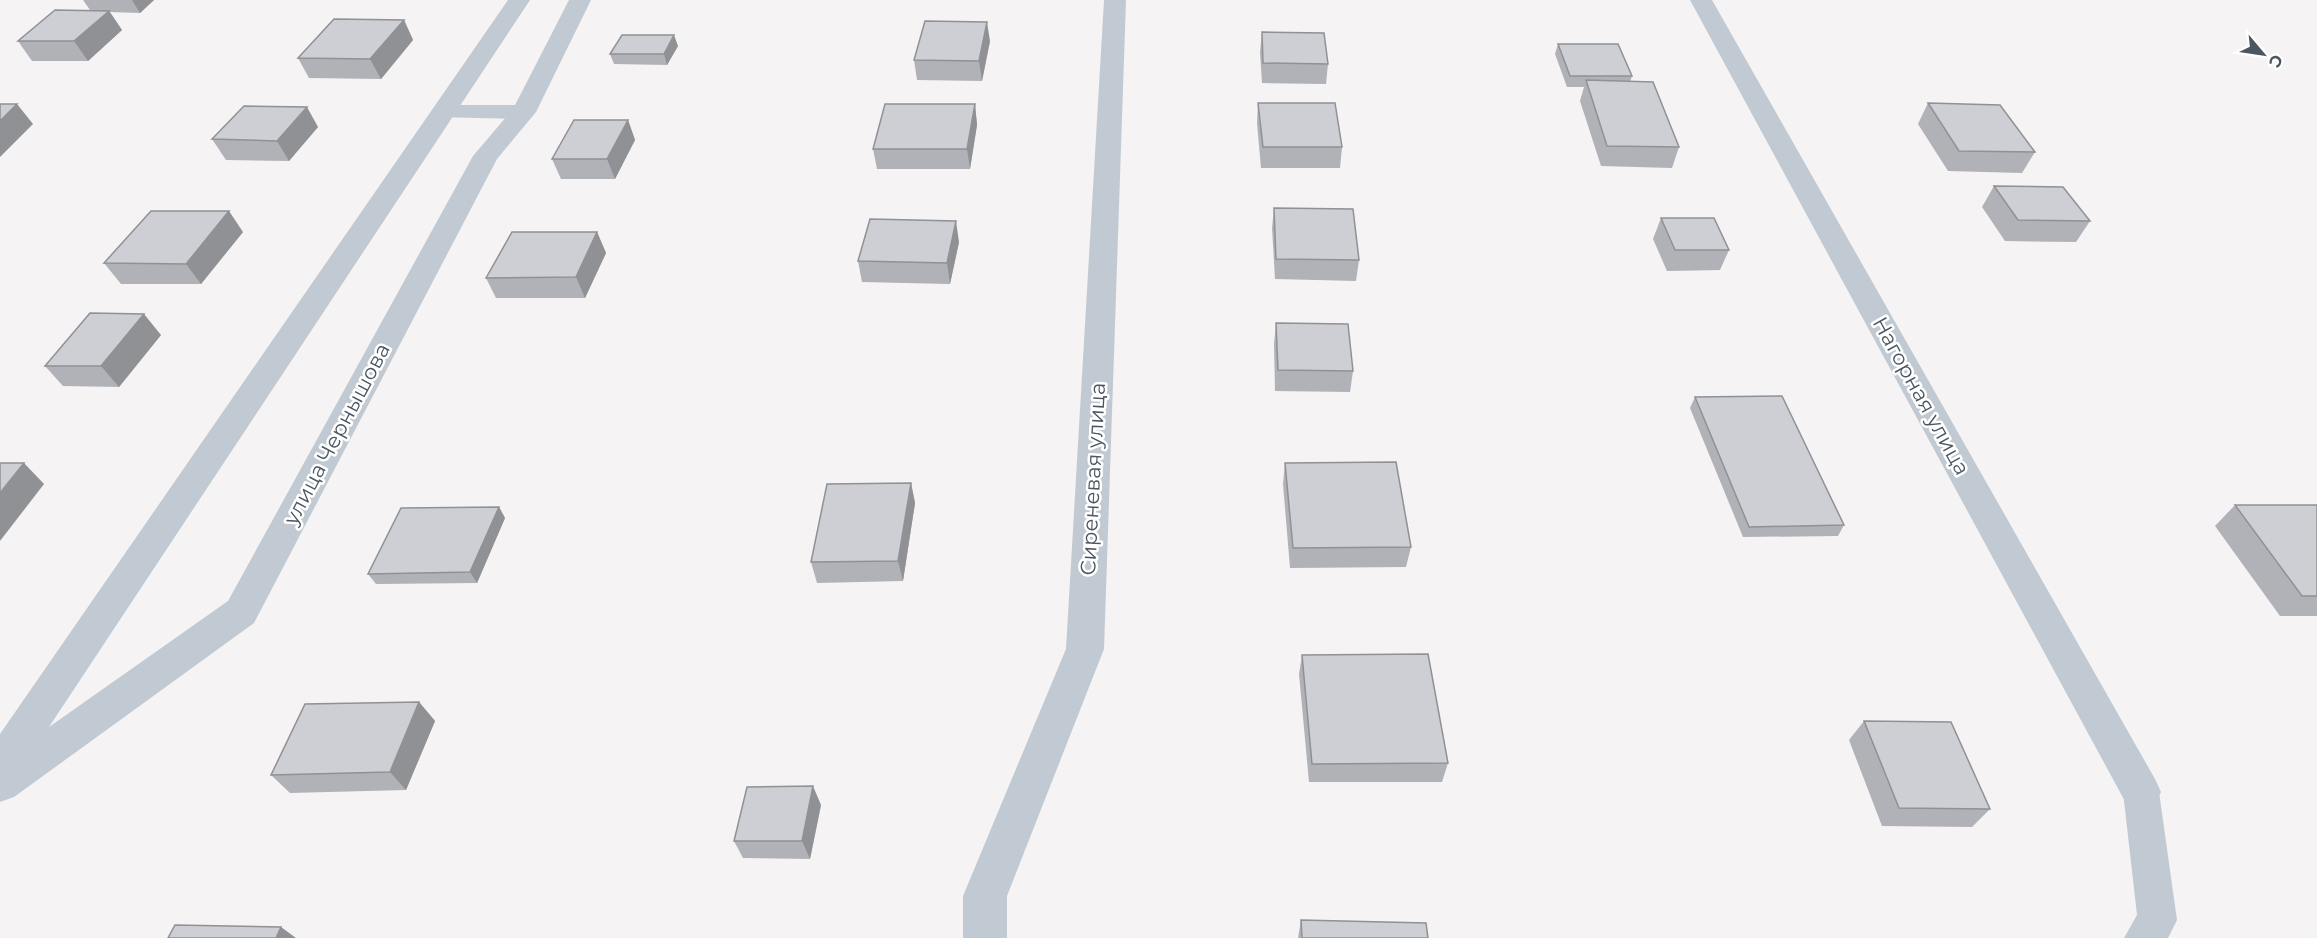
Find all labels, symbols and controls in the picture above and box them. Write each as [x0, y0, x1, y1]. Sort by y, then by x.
north arrow [2233, 24, 2293, 84]
text: С [2264, 51, 2287, 71]
street label: Нагорная улица [1868, 312, 1975, 479]
street label: улица Чернышова [278, 339, 395, 530]
street label: Сиреневая улица [1075, 382, 1110, 576]

